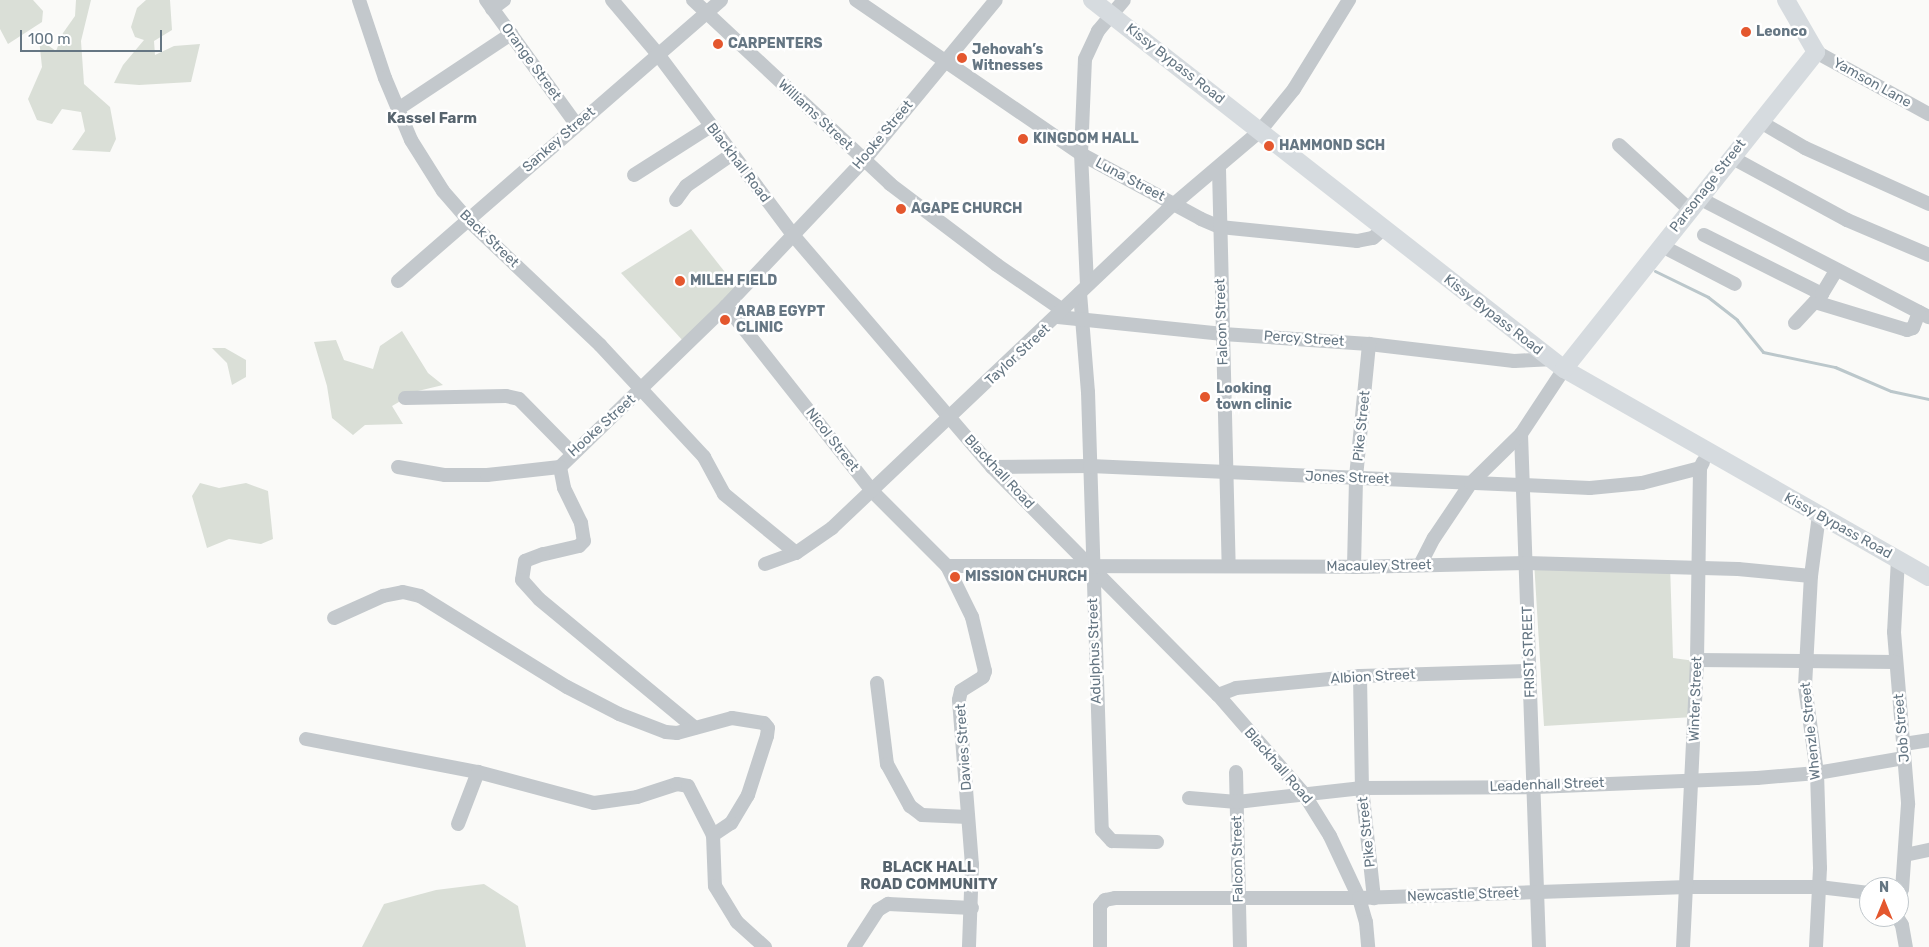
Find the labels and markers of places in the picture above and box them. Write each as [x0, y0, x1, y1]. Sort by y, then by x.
place label: Leonco [1756, 24, 1807, 40]
marker: Leonco [1740, 26, 1752, 38]
place label: CARPENTERS [728, 36, 823, 52]
marker: CARPENTERS [712, 38, 724, 50]
place label: Jehovah’s Witnesses [972, 42, 1043, 74]
marker: Jehovah’s Witnesses [956, 52, 968, 64]
place label: KINGDOM HALL [1033, 131, 1139, 147]
marker: KINGDOM HALL [1017, 133, 1029, 145]
place label: HAMMOND SCH [1279, 138, 1385, 154]
marker: HAMMOND SCH [1263, 140, 1275, 152]
place label: AGAPE CHURCH [911, 201, 1022, 217]
marker: AGAPE CHURCH [895, 203, 907, 215]
place label: MILEH FIELD [690, 273, 777, 289]
marker: MILEH FIELD [674, 275, 686, 287]
place label: ARAB EGYPT CLINIC [736, 304, 825, 336]
marker: ARAB EGYPT CLINIC [718, 313, 732, 327]
place label: Looking town clinic [1216, 381, 1292, 414]
marker: Looking town clinic [1198, 390, 1212, 404]
place label: MISSION CHURCH [965, 569, 1088, 585]
marker: MISSION CHURCH [949, 571, 961, 583]

